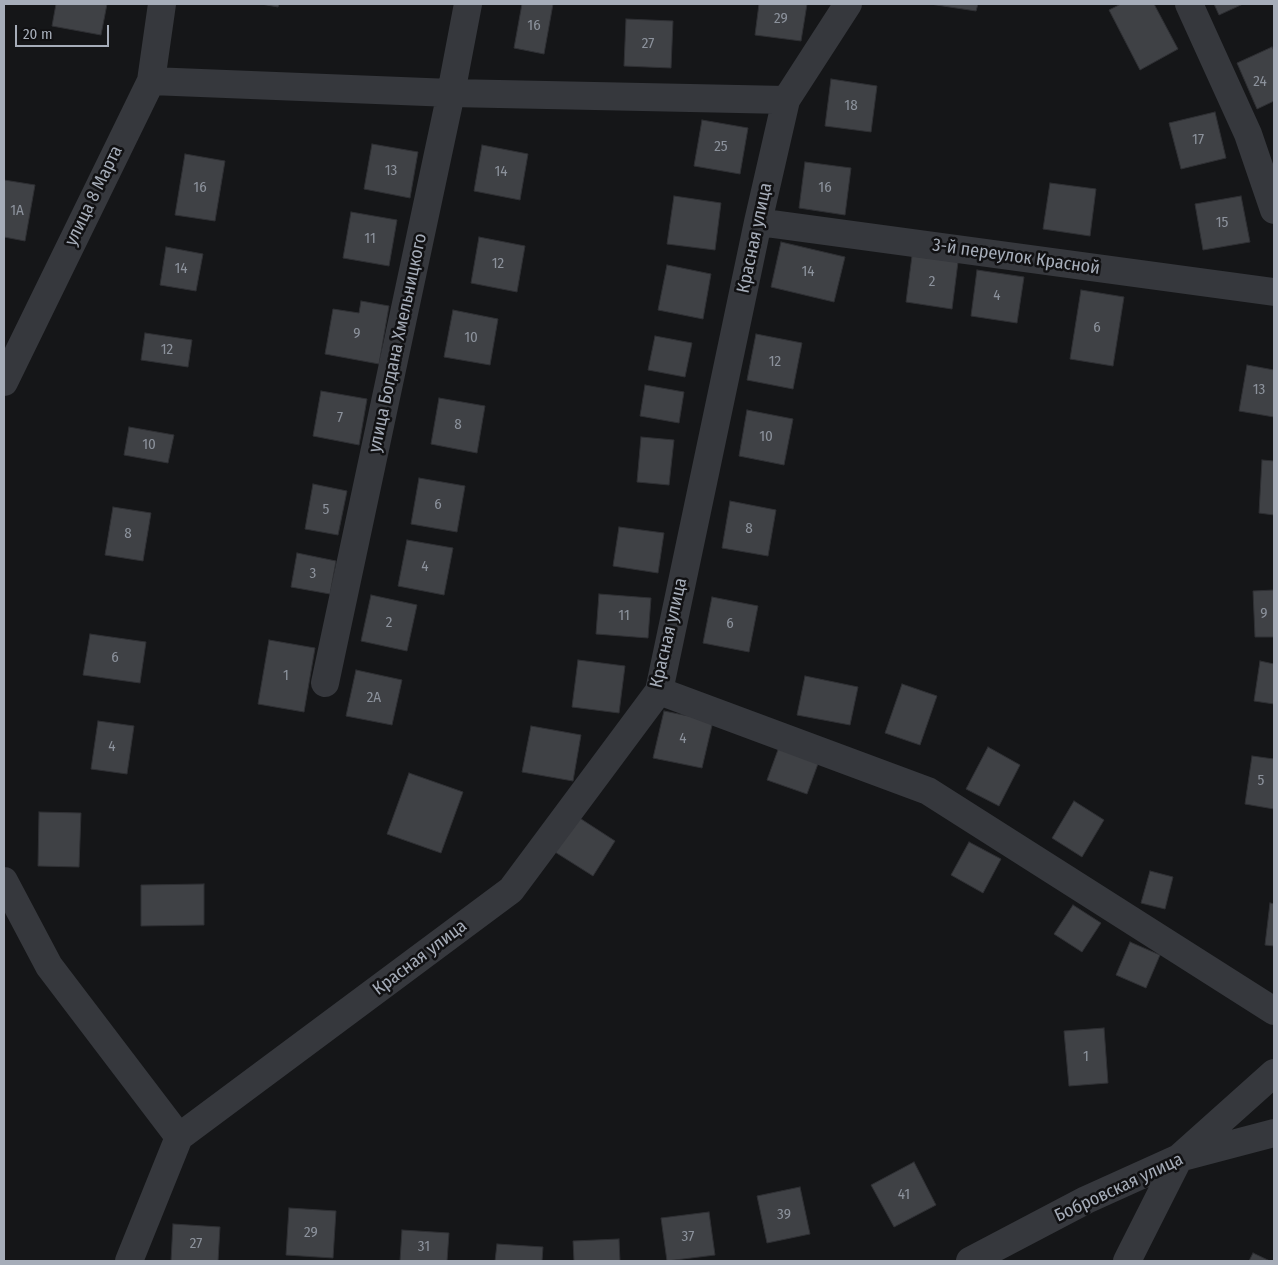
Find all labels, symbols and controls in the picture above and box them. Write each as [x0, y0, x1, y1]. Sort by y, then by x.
house number: 29 [774, 10, 788, 28]
scale bar [18, 15, 111, 47]
house number: 16 [527, 17, 541, 35]
text: 20 m [23, 25, 53, 43]
house number: 27 [642, 35, 654, 53]
house number: 24 [1253, 73, 1267, 91]
house number: 18 [844, 97, 858, 115]
house number: 17 [1192, 131, 1204, 149]
house number: 25 [714, 138, 728, 156]
street label: улица 8 Марта [60, 142, 128, 250]
house number: 13 [385, 162, 397, 180]
house number: 14 [494, 163, 508, 181]
house number: 16 [193, 179, 207, 197]
house number: 16 [818, 179, 832, 197]
street label: Красная улица [733, 181, 777, 295]
house number: 1А [10, 202, 24, 220]
house number: 15 [1216, 214, 1228, 232]
house number: 11 [364, 230, 376, 248]
street label: улица Богдана Хмельницкого [364, 231, 432, 455]
street label: 3-й переулок Красной [931, 235, 1101, 279]
house number: 12 [492, 255, 504, 273]
house number: 14 [174, 260, 188, 278]
house number: 14 [801, 263, 815, 281]
house number: 2 [929, 273, 935, 291]
house number: 4 [993, 287, 1001, 305]
house number: 6 [1093, 319, 1101, 337]
house number: 9 [353, 325, 361, 343]
house number: 10 [464, 329, 478, 347]
house number: 12 [161, 341, 173, 359]
house number: 12 [769, 353, 781, 371]
house number: 13 [1253, 381, 1265, 399]
house number: 7 [337, 409, 343, 427]
house number: 8 [454, 416, 462, 434]
house number: 10 [759, 428, 773, 446]
house number: 10 [142, 436, 156, 454]
house number: 6 [434, 496, 442, 514]
house number: 5 [323, 501, 329, 519]
house number: 8 [745, 520, 753, 538]
house number: 8 [124, 525, 132, 543]
house number: 4 [421, 558, 429, 576]
house number: 3 [310, 565, 316, 583]
street label: Красная улица [646, 576, 692, 690]
house number: 9 [1260, 605, 1268, 623]
house number: 11 [618, 607, 630, 625]
house number: 2 [386, 614, 392, 632]
house number: 6 [726, 615, 734, 633]
house number: 6 [111, 649, 119, 667]
house number: 1 [283, 667, 289, 685]
house number: 2А [367, 689, 381, 707]
house number: 4 [679, 730, 687, 748]
house number: 4 [108, 738, 116, 756]
house number: 5 [1258, 772, 1264, 790]
street label: Красная улица [369, 916, 471, 1000]
house number: 1 [1083, 1048, 1089, 1066]
street label: Бобровская улица [1051, 1149, 1187, 1227]
house number: 41 [898, 1186, 910, 1204]
house number: 39 [777, 1206, 791, 1224]
house number: 29 [304, 1224, 318, 1242]
house number: 37 [682, 1228, 694, 1246]
house number: 27 [190, 1235, 202, 1253]
house number: 31 [418, 1238, 430, 1256]

